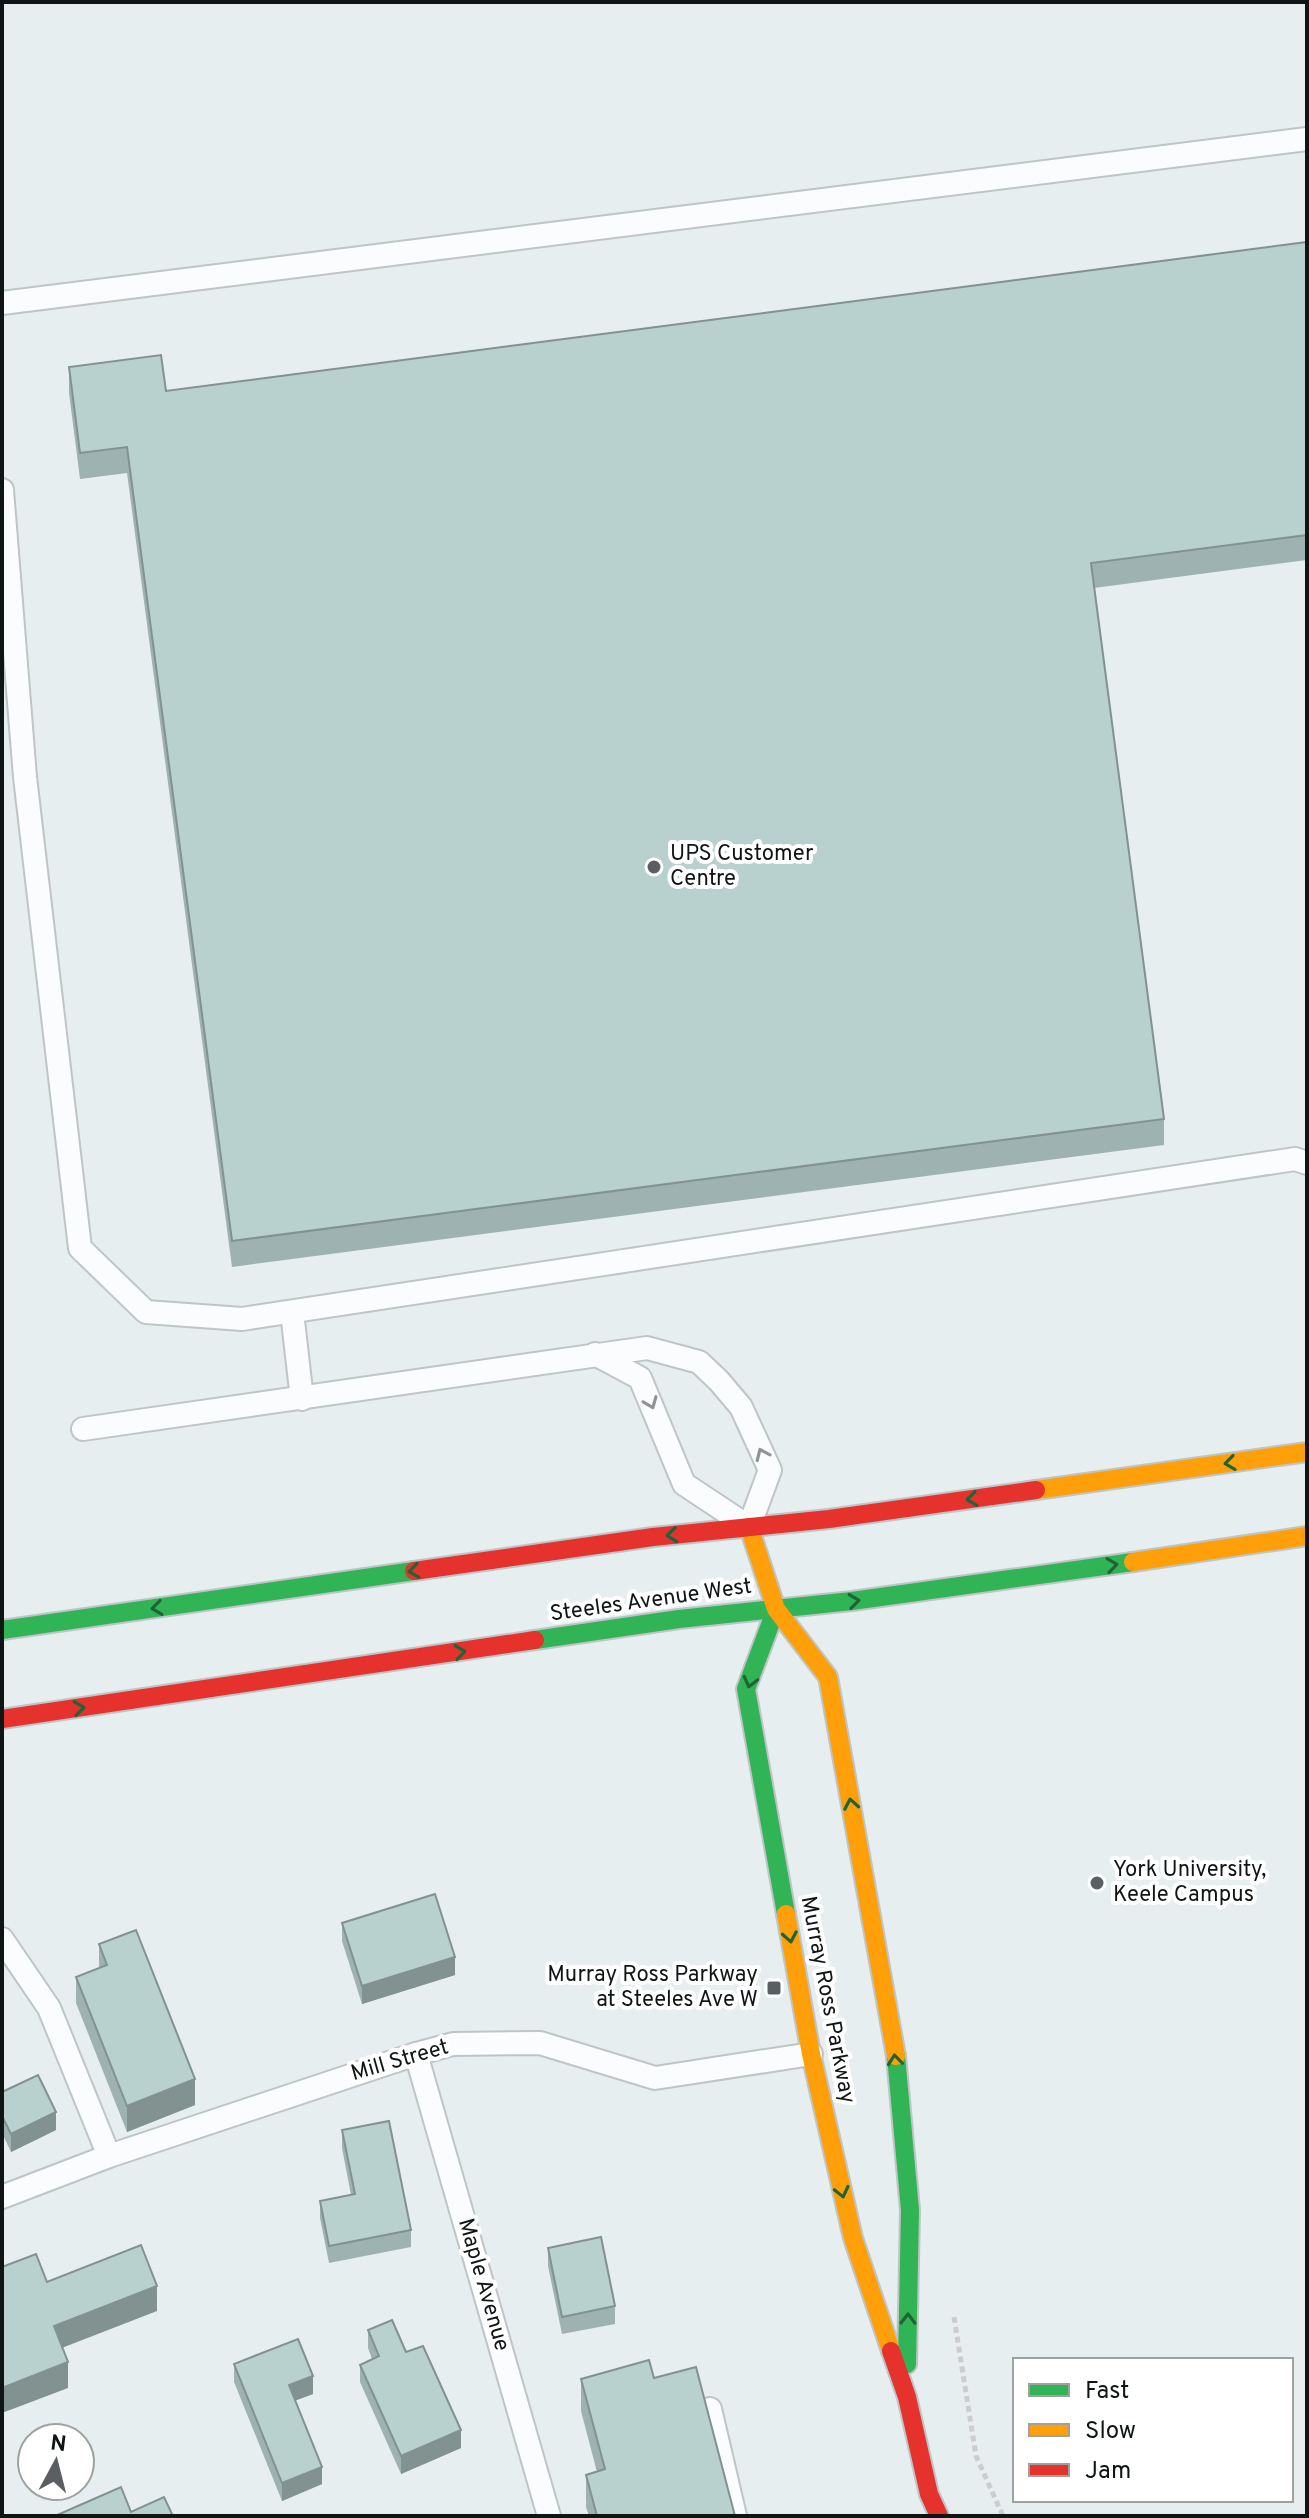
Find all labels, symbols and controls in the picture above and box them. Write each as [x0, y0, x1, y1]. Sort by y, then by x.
place label: UPS Customer Centre [670, 841, 814, 893]
marker: UPS Customer Centre [645, 858, 663, 876]
one-way arrow [641, 1395, 657, 1409]
one-way arrow [756, 1448, 772, 1462]
one-way arrow [1223, 1454, 1237, 1471]
one-way arrow [965, 1490, 979, 1507]
one-way arrow [665, 1527, 678, 1544]
one-way arrow [1105, 1557, 1118, 1574]
one-way arrow [407, 1562, 421, 1579]
street label: Steeles Avenue West [548, 1573, 754, 1629]
one-way arrow [848, 1592, 861, 1609]
one-way arrow [150, 1599, 164, 1616]
one-way arrow [453, 1644, 467, 1661]
one-way arrow [742, 1675, 759, 1688]
one-way arrow [72, 1700, 86, 1717]
one-way arrow [843, 1797, 860, 1811]
place label: York University, Keele Campus [1113, 1857, 1266, 1909]
marker: York University, Keele Campus [1088, 1874, 1106, 1892]
street label: Murray Ross Parkway [794, 1894, 860, 2106]
one-way arrow [780, 1930, 797, 1944]
place label: Murray Ross Parkway at Steeles Ave W [547, 1962, 758, 2014]
marker: Murray Ross Parkway at Steeles Ave W [765, 1979, 783, 1997]
street label: Mill Street [348, 2034, 452, 2088]
one-way arrow [887, 2053, 904, 2066]
one-way arrow [833, 2184, 850, 2198]
street label: Maple Avenue [451, 2216, 515, 2354]
one-way arrow [899, 2312, 917, 2325]
legend [1013, 2358, 1293, 2502]
text: Fast [1085, 2377, 1129, 2407]
text: Slow [1085, 2417, 1136, 2447]
north arrow [16, 2422, 96, 2502]
text: N [49, 2430, 68, 2459]
text: Jam [1085, 2457, 1131, 2487]

